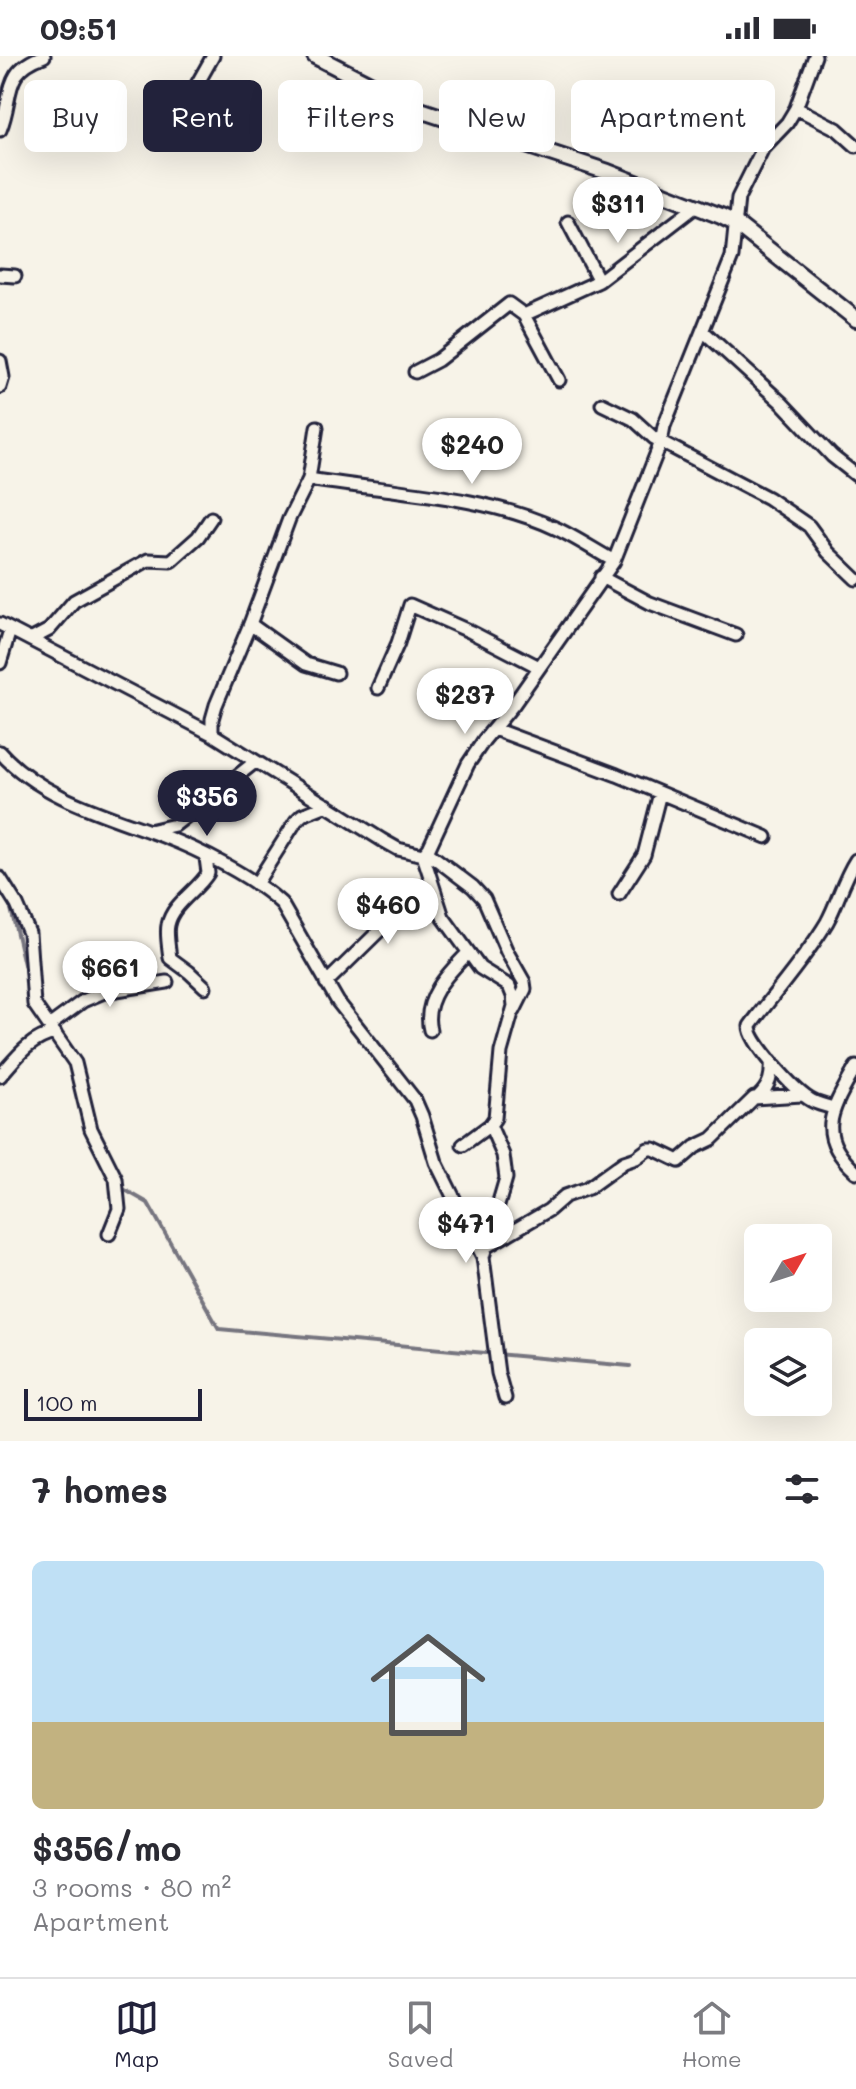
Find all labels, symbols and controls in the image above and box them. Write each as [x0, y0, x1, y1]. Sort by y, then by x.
text: 09:51 [40, 8, 118, 48]
chip: Buy [24, 80, 127, 152]
chip: Rent [143, 80, 262, 152]
chip: Filters [278, 80, 423, 152]
chip: New [439, 80, 555, 152]
chip: Apartment [571, 80, 775, 152]
pin: $311 [571, 177, 665, 245]
text: $311 [591, 186, 645, 220]
pin: $240 [425, 418, 519, 486]
text: $240 [440, 427, 504, 461]
pin: $237 [418, 668, 512, 736]
text: $237 [435, 677, 495, 711]
pin: $356 [160, 770, 254, 838]
text: $356 [176, 779, 238, 813]
pin: $460 [341, 878, 435, 946]
text: $460 [355, 887, 421, 921]
pin: $661 [63, 941, 157, 1009]
text: $661 [80, 950, 140, 984]
pin: $471 [419, 1197, 513, 1265]
text: $471 [437, 1206, 495, 1240]
north arrow [744, 1224, 832, 1312]
map controls [744, 1224, 832, 1416]
button: layers [744, 1328, 832, 1416]
scale bar [24, 1385, 202, 1421]
text: 100 m [36, 1388, 98, 1417]
text: 7 homes [32, 1467, 168, 1512]
icon: filters [780, 1467, 824, 1511]
icon: home [356, 1613, 500, 1757]
text: $356/mo [32, 1825, 181, 1870]
text: 3 rooms · 80 m² [32, 1870, 231, 1904]
text: Apartment [32, 1904, 169, 1938]
tab: Map [114, 1996, 159, 2073]
tab: Saved [388, 1996, 453, 2073]
tab: Home [682, 1996, 742, 2073]

